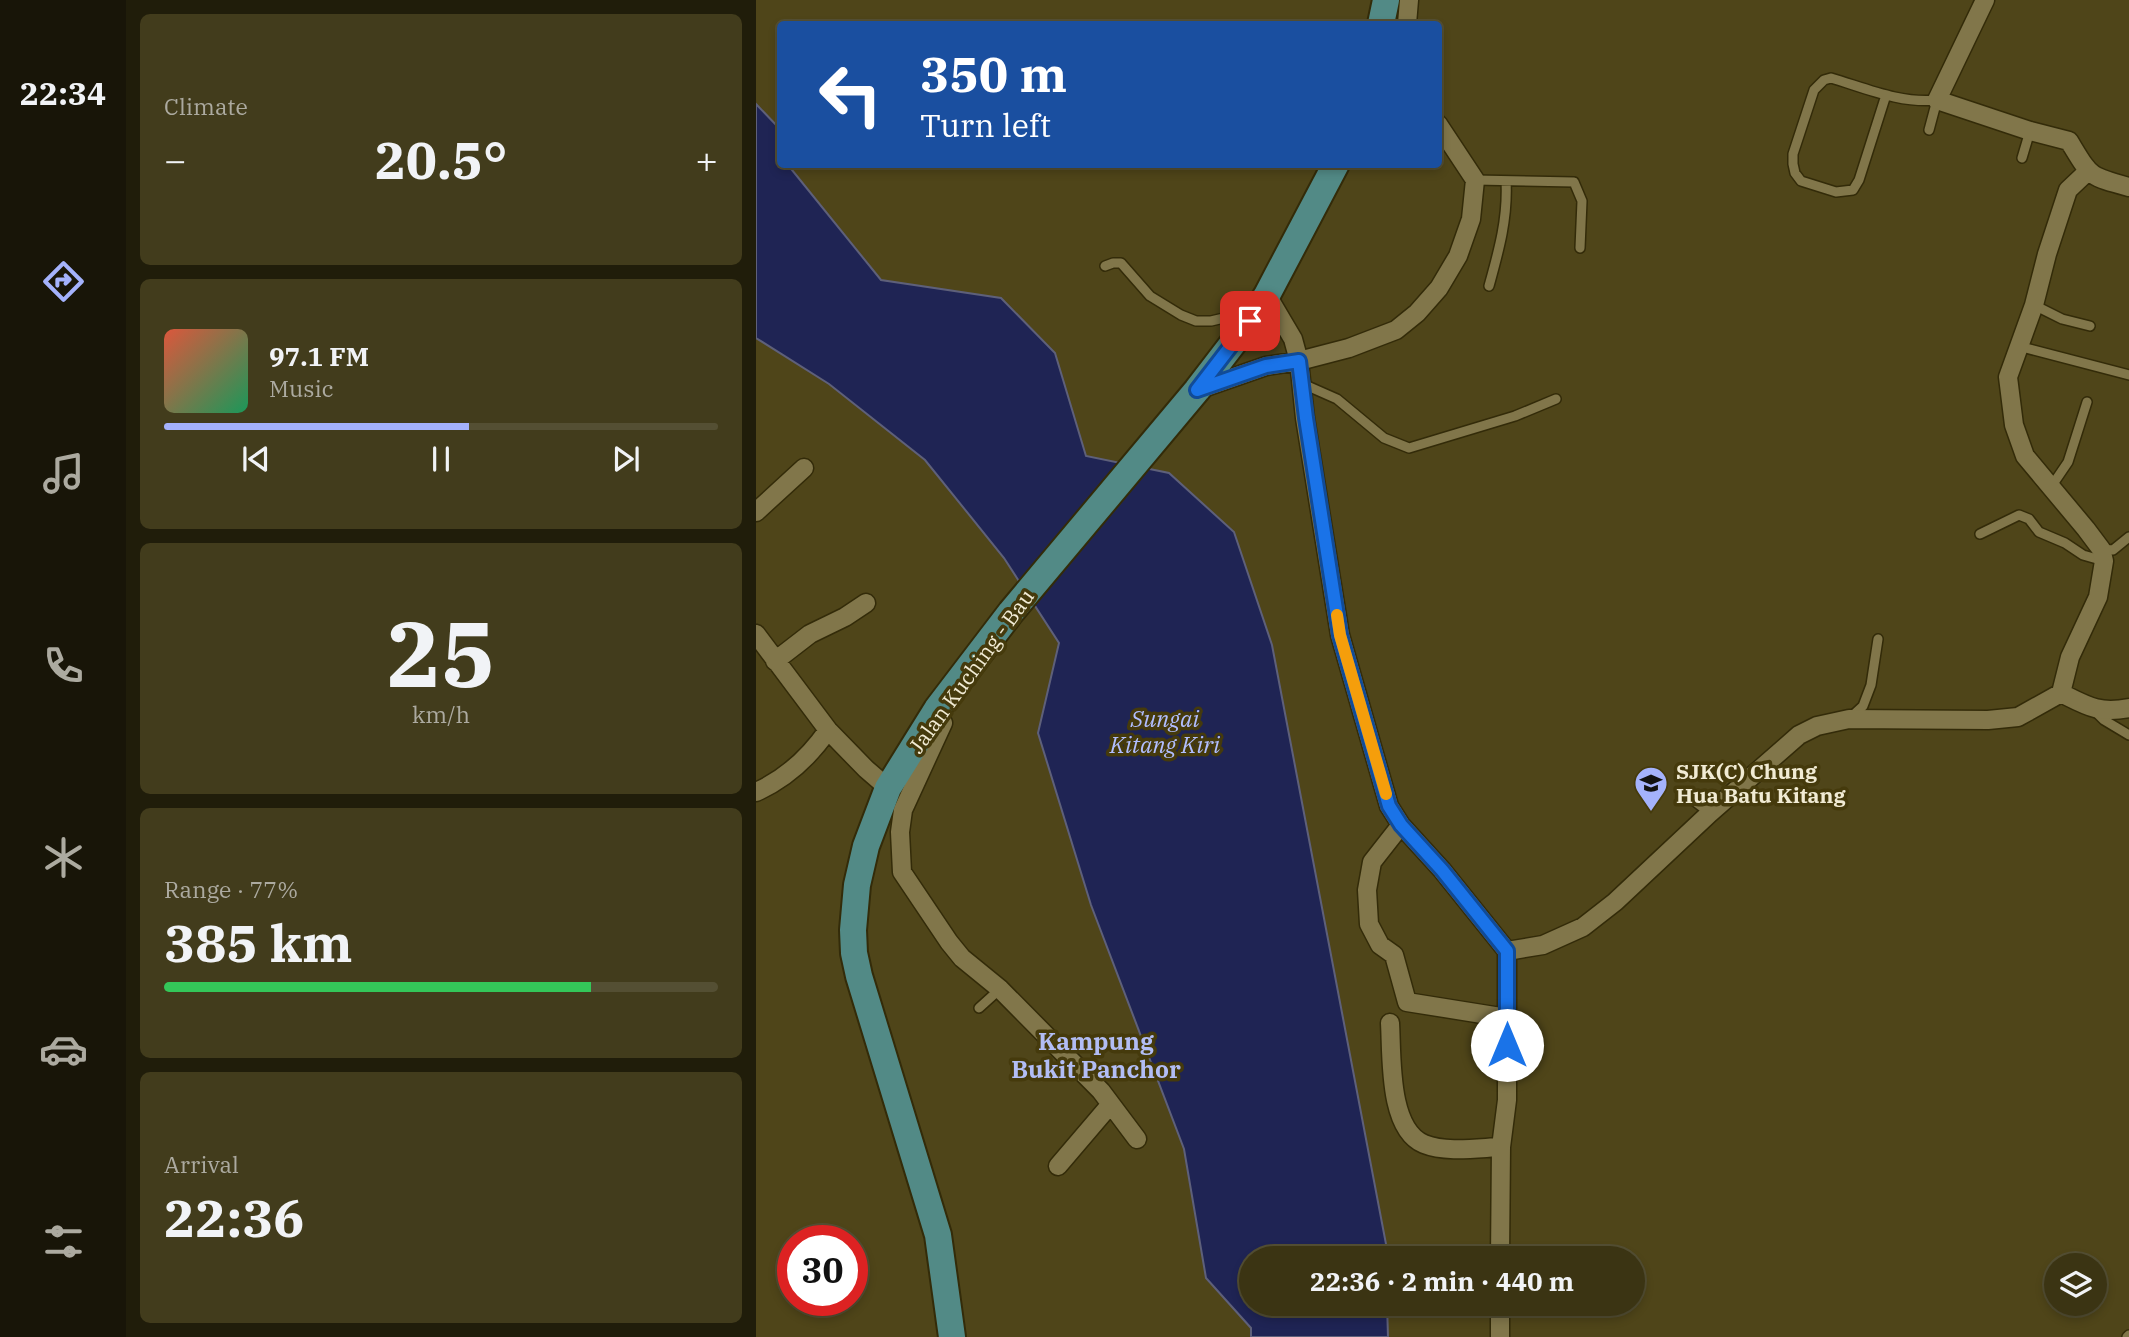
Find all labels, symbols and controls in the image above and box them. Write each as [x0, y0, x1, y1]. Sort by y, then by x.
text: 350 m [920, 42, 1067, 105]
icon: left [805, 49, 896, 140]
text: 22:34 [20, 72, 106, 114]
text: Climate [164, 91, 248, 121]
text: Turn left [920, 104, 1051, 146]
text: 20.5° [375, 126, 507, 193]
text: − [164, 135, 187, 184]
text: + [695, 135, 718, 184]
icon: directions [39, 257, 88, 306]
pin [1220, 291, 1280, 351]
icon: arrive [1231, 302, 1269, 340]
text: 97.1 FM [269, 339, 369, 373]
text: Music [269, 373, 334, 403]
icon: previous [237, 440, 275, 478]
icon: pause [422, 440, 460, 478]
icon: next [607, 440, 645, 478]
icon: music [39, 449, 88, 498]
street label: Jalan Kuching - Bau [902, 583, 1040, 759]
text: 25 [386, 594, 496, 712]
icon: phone [39, 641, 88, 690]
text: km/h [412, 699, 470, 729]
water label: Sungai Kitang Kiri [1109, 703, 1220, 759]
place label: SJK(C) Chung Hua Batu Kitang [1676, 757, 1846, 809]
school or university icon: SJK(C) Chung Hua Batu Kitang [1632, 764, 1670, 813]
icon: climate [39, 833, 88, 882]
text: Range · 77% [164, 874, 298, 904]
text: 385 km [164, 909, 353, 976]
position arrow [1470, 1008, 1544, 1082]
icon: car [39, 1025, 88, 1074]
district label: Kampung Bukit Panchor [1011, 1025, 1181, 1085]
text: Arrival [164, 1149, 239, 1179]
text: 22:36 [164, 1184, 305, 1251]
icon: filters [39, 1217, 88, 1266]
speed limit sign: 30 [777, 1225, 868, 1316]
map controls [2044, 1253, 2107, 1316]
button: layers [2044, 1253, 2107, 1316]
text: 22:36 · 2 min · 440 m [1310, 1264, 1574, 1298]

